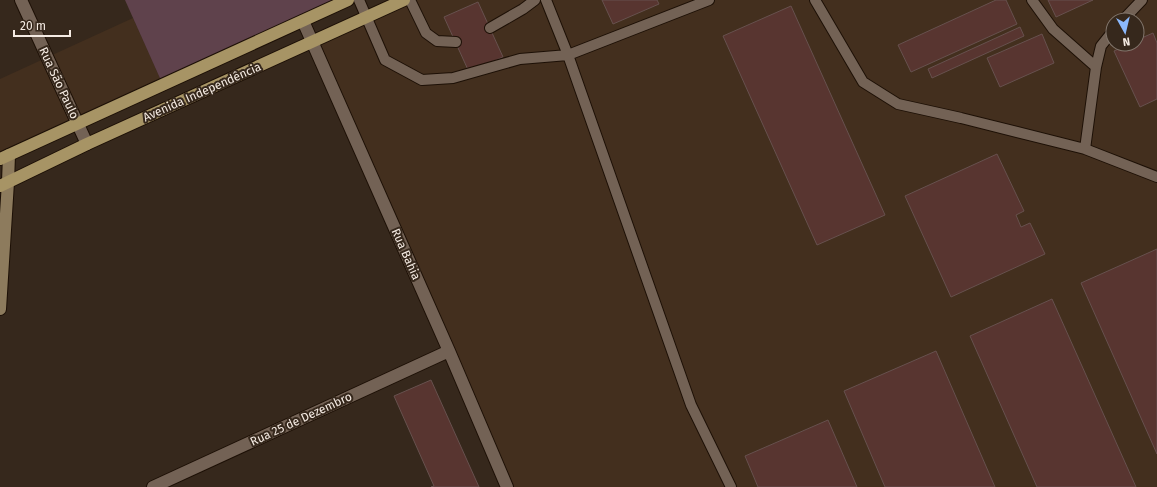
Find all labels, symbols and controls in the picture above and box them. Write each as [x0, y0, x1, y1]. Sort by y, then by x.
scale bar [14, 12, 70, 38]
north arrow [1105, 12, 1145, 52]
text: 20 m [20, 19, 46, 33]
text: N [1122, 34, 1131, 48]
street label: Rua São Paulo [36, 45, 82, 121]
street label: Avenida Independência [141, 60, 263, 124]
street label: Rua Bahia [388, 226, 424, 282]
street label: Rua 25 de Dezembro [248, 389, 354, 449]

